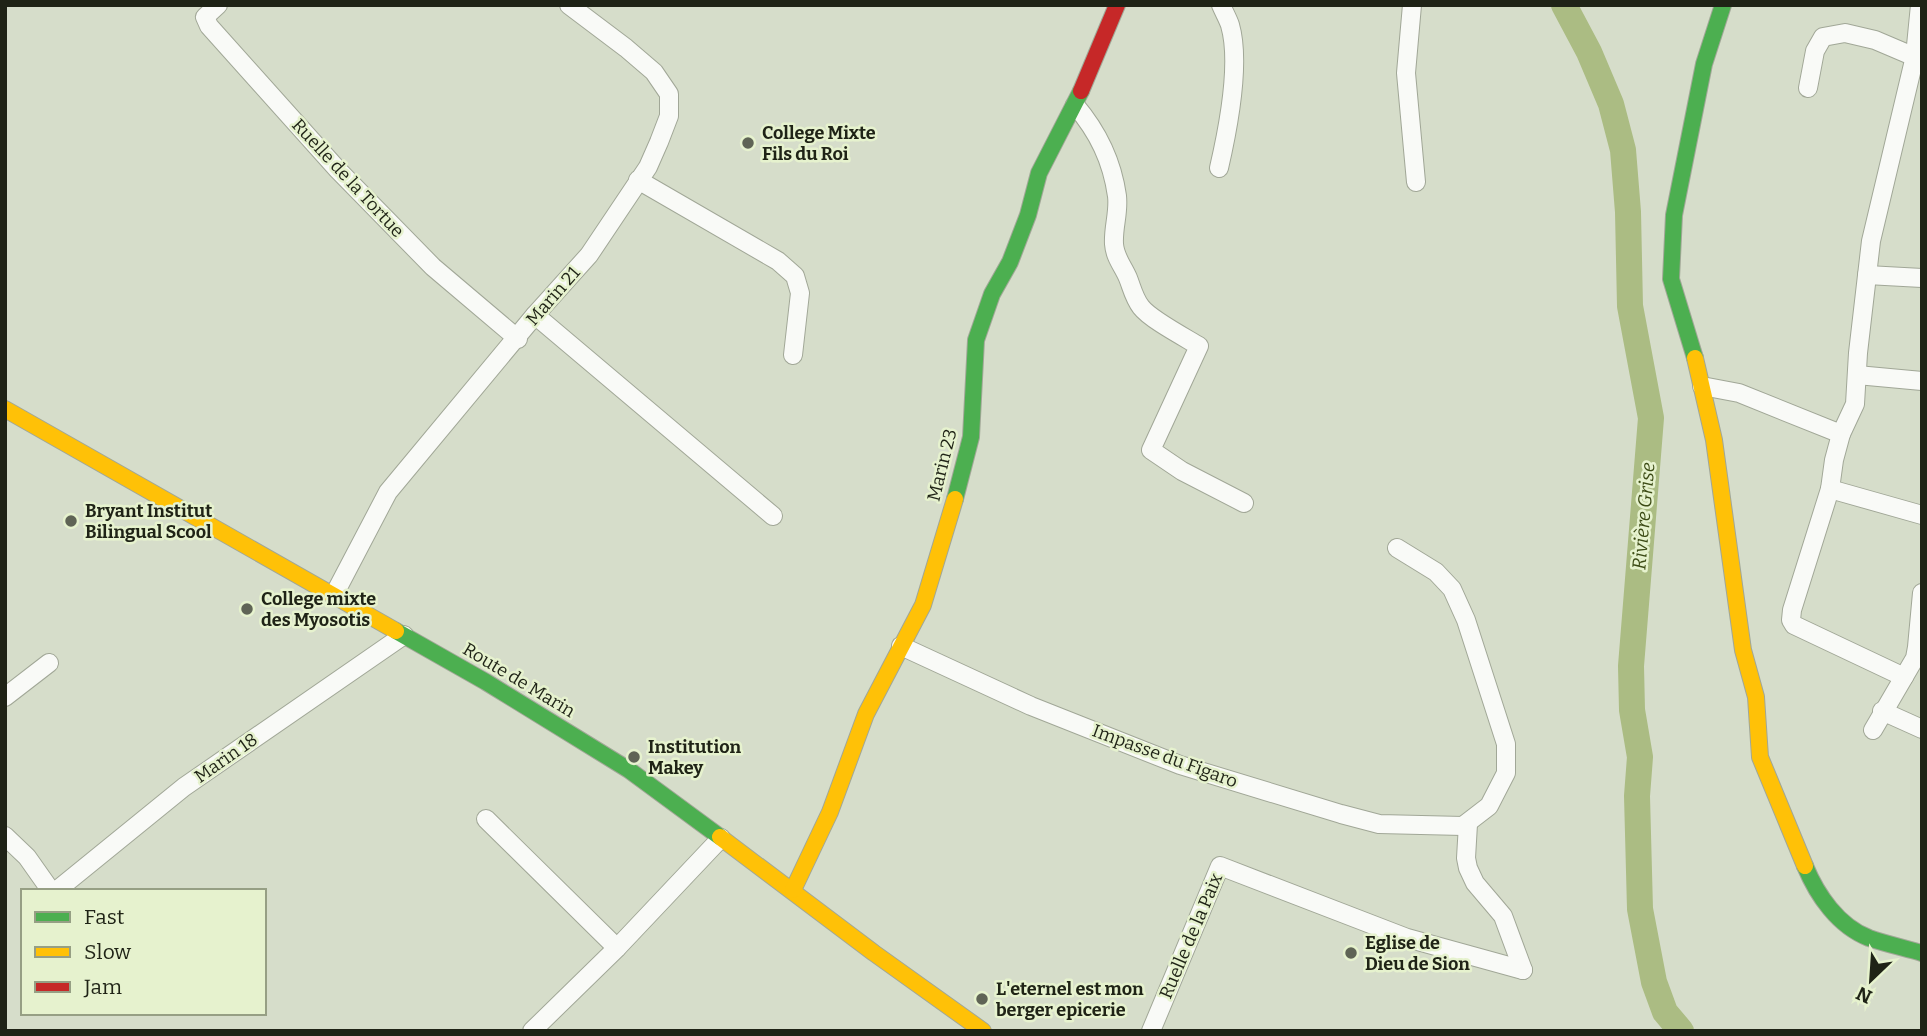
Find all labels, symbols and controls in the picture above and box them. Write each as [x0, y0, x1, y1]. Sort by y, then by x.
street label: Ruelle de la Tortue [287, 114, 409, 242]
place label: College Mixte Fils du Roi [762, 122, 876, 165]
marker: College Mixte Fils du Roi [740, 135, 756, 151]
street label: Marin 21 [521, 262, 585, 330]
street label: Marin 23 [922, 427, 962, 503]
water label: Rivière Grise [1627, 461, 1660, 571]
place label: Bryant Institut Bilingual Scool [85, 500, 212, 543]
marker: Bryant Institut Bilingual Scool [63, 513, 79, 529]
place label: College mixte des Myosotis [261, 588, 376, 631]
marker: College mixte des Myosotis [239, 601, 255, 617]
street label: Route de Marin [459, 638, 580, 722]
street label: Impasse du Figaro [1089, 720, 1241, 792]
street label: Marin 18 [190, 728, 262, 788]
place label: Institution Makey [648, 736, 742, 779]
marker: Institution Makey [626, 749, 642, 765]
street label: Ruelle de la Paix [1155, 870, 1227, 1002]
legend [21, 889, 266, 1015]
text: Fast [84, 904, 125, 930]
place label: Eglise de Dieu de Sion [1365, 932, 1470, 975]
text: Slow [84, 939, 131, 965]
marker: Eglise de Dieu de Sion [1343, 945, 1359, 961]
north arrow [1836, 945, 1906, 1015]
text: Jam [83, 974, 122, 1000]
place label: L'eternel est mon berger epicerie [996, 978, 1144, 1021]
text: N [1852, 981, 1876, 1008]
marker: L'eternel est mon berger epicerie [974, 991, 990, 1007]

